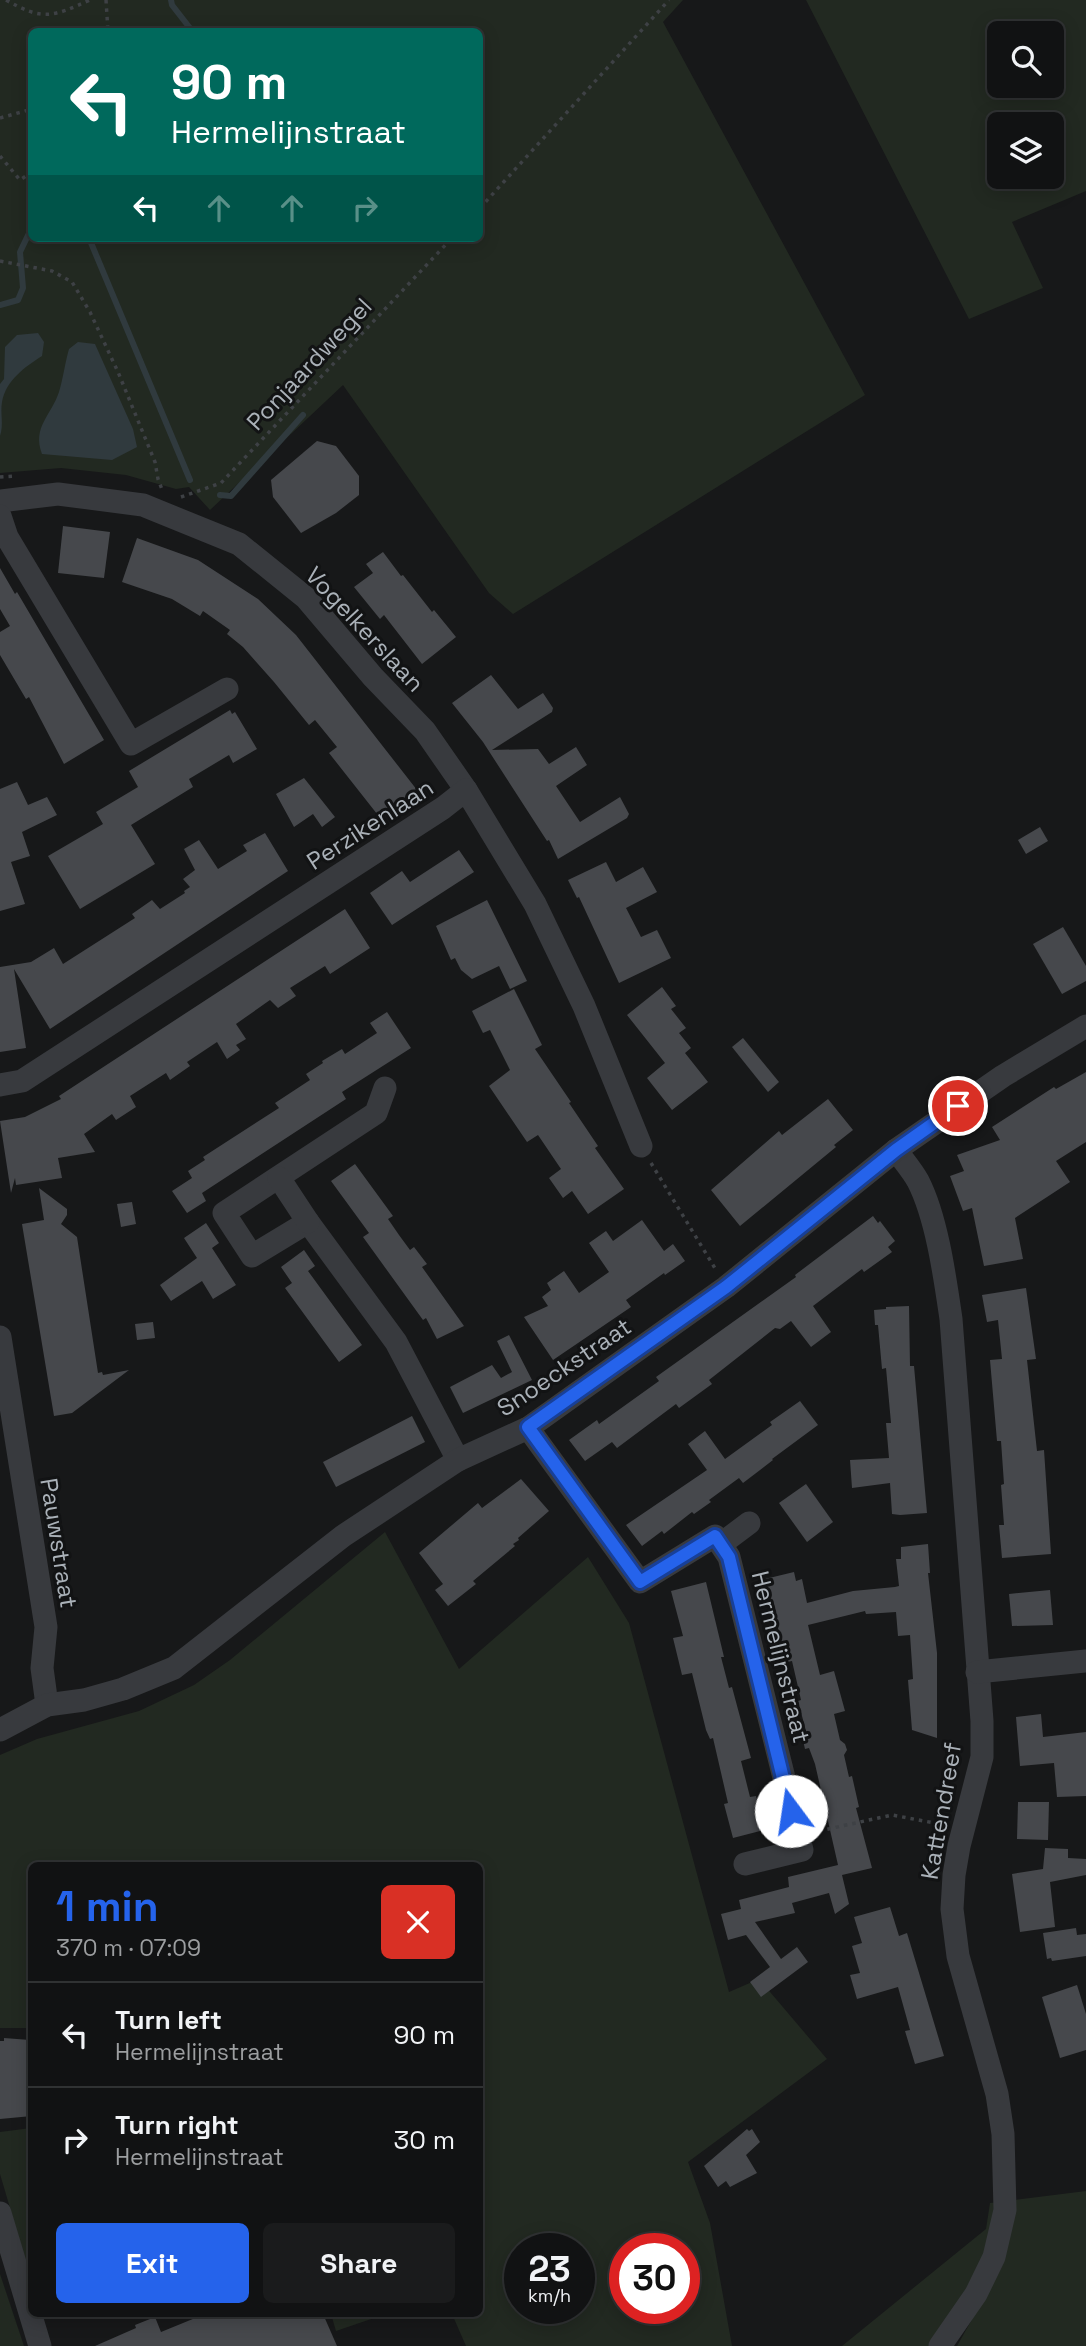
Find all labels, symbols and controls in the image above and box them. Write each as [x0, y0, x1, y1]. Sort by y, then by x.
map controls [987, 21, 1064, 189]
button: search [987, 21, 1064, 98]
text: 90 m [171, 51, 287, 113]
icon: left [56, 56, 147, 147]
text: Hermelijnstraat [171, 112, 406, 152]
button: layers [987, 112, 1064, 189]
icon: left [127, 189, 165, 227]
icon: ahead [200, 189, 238, 227]
icon: ahead [273, 189, 311, 227]
icon: right [346, 189, 384, 227]
street label: Ponjaardwegel [240, 291, 378, 437]
street label: Vogelkerslaan [299, 560, 431, 698]
street label: Perzikenlaan [301, 771, 439, 877]
pin [928, 1076, 988, 1136]
icon: arrive [939, 1087, 977, 1125]
street label: Snoeckstraat [491, 1311, 637, 1423]
street label: Pauwstraat [33, 1476, 85, 1610]
street label: Hermelijnstraat [745, 1568, 817, 1746]
street label: Kattendreef [914, 1740, 968, 1882]
position arrow [754, 1774, 828, 1848]
text: 1 min [56, 1880, 159, 1933]
button: close [381, 1885, 455, 1959]
text: 370 m · 07:09 [56, 1933, 201, 1963]
text: Turn left [115, 2003, 222, 2037]
icon: left [56, 2016, 94, 2054]
text: 90 m [393, 2018, 455, 2052]
text: Hermelijnstraat [115, 2037, 284, 2067]
text: Turn right [115, 2108, 239, 2142]
icon: right [56, 2121, 94, 2159]
text: 30 m [394, 2123, 455, 2157]
text: Hermelijnstraat [115, 2142, 284, 2172]
button: Exit [56, 2223, 249, 2303]
button: Share [263, 2223, 455, 2303]
speed limit sign: 30 [609, 2233, 700, 2324]
text: 23 [528, 2247, 571, 2291]
text: km/h [528, 2284, 571, 2307]

